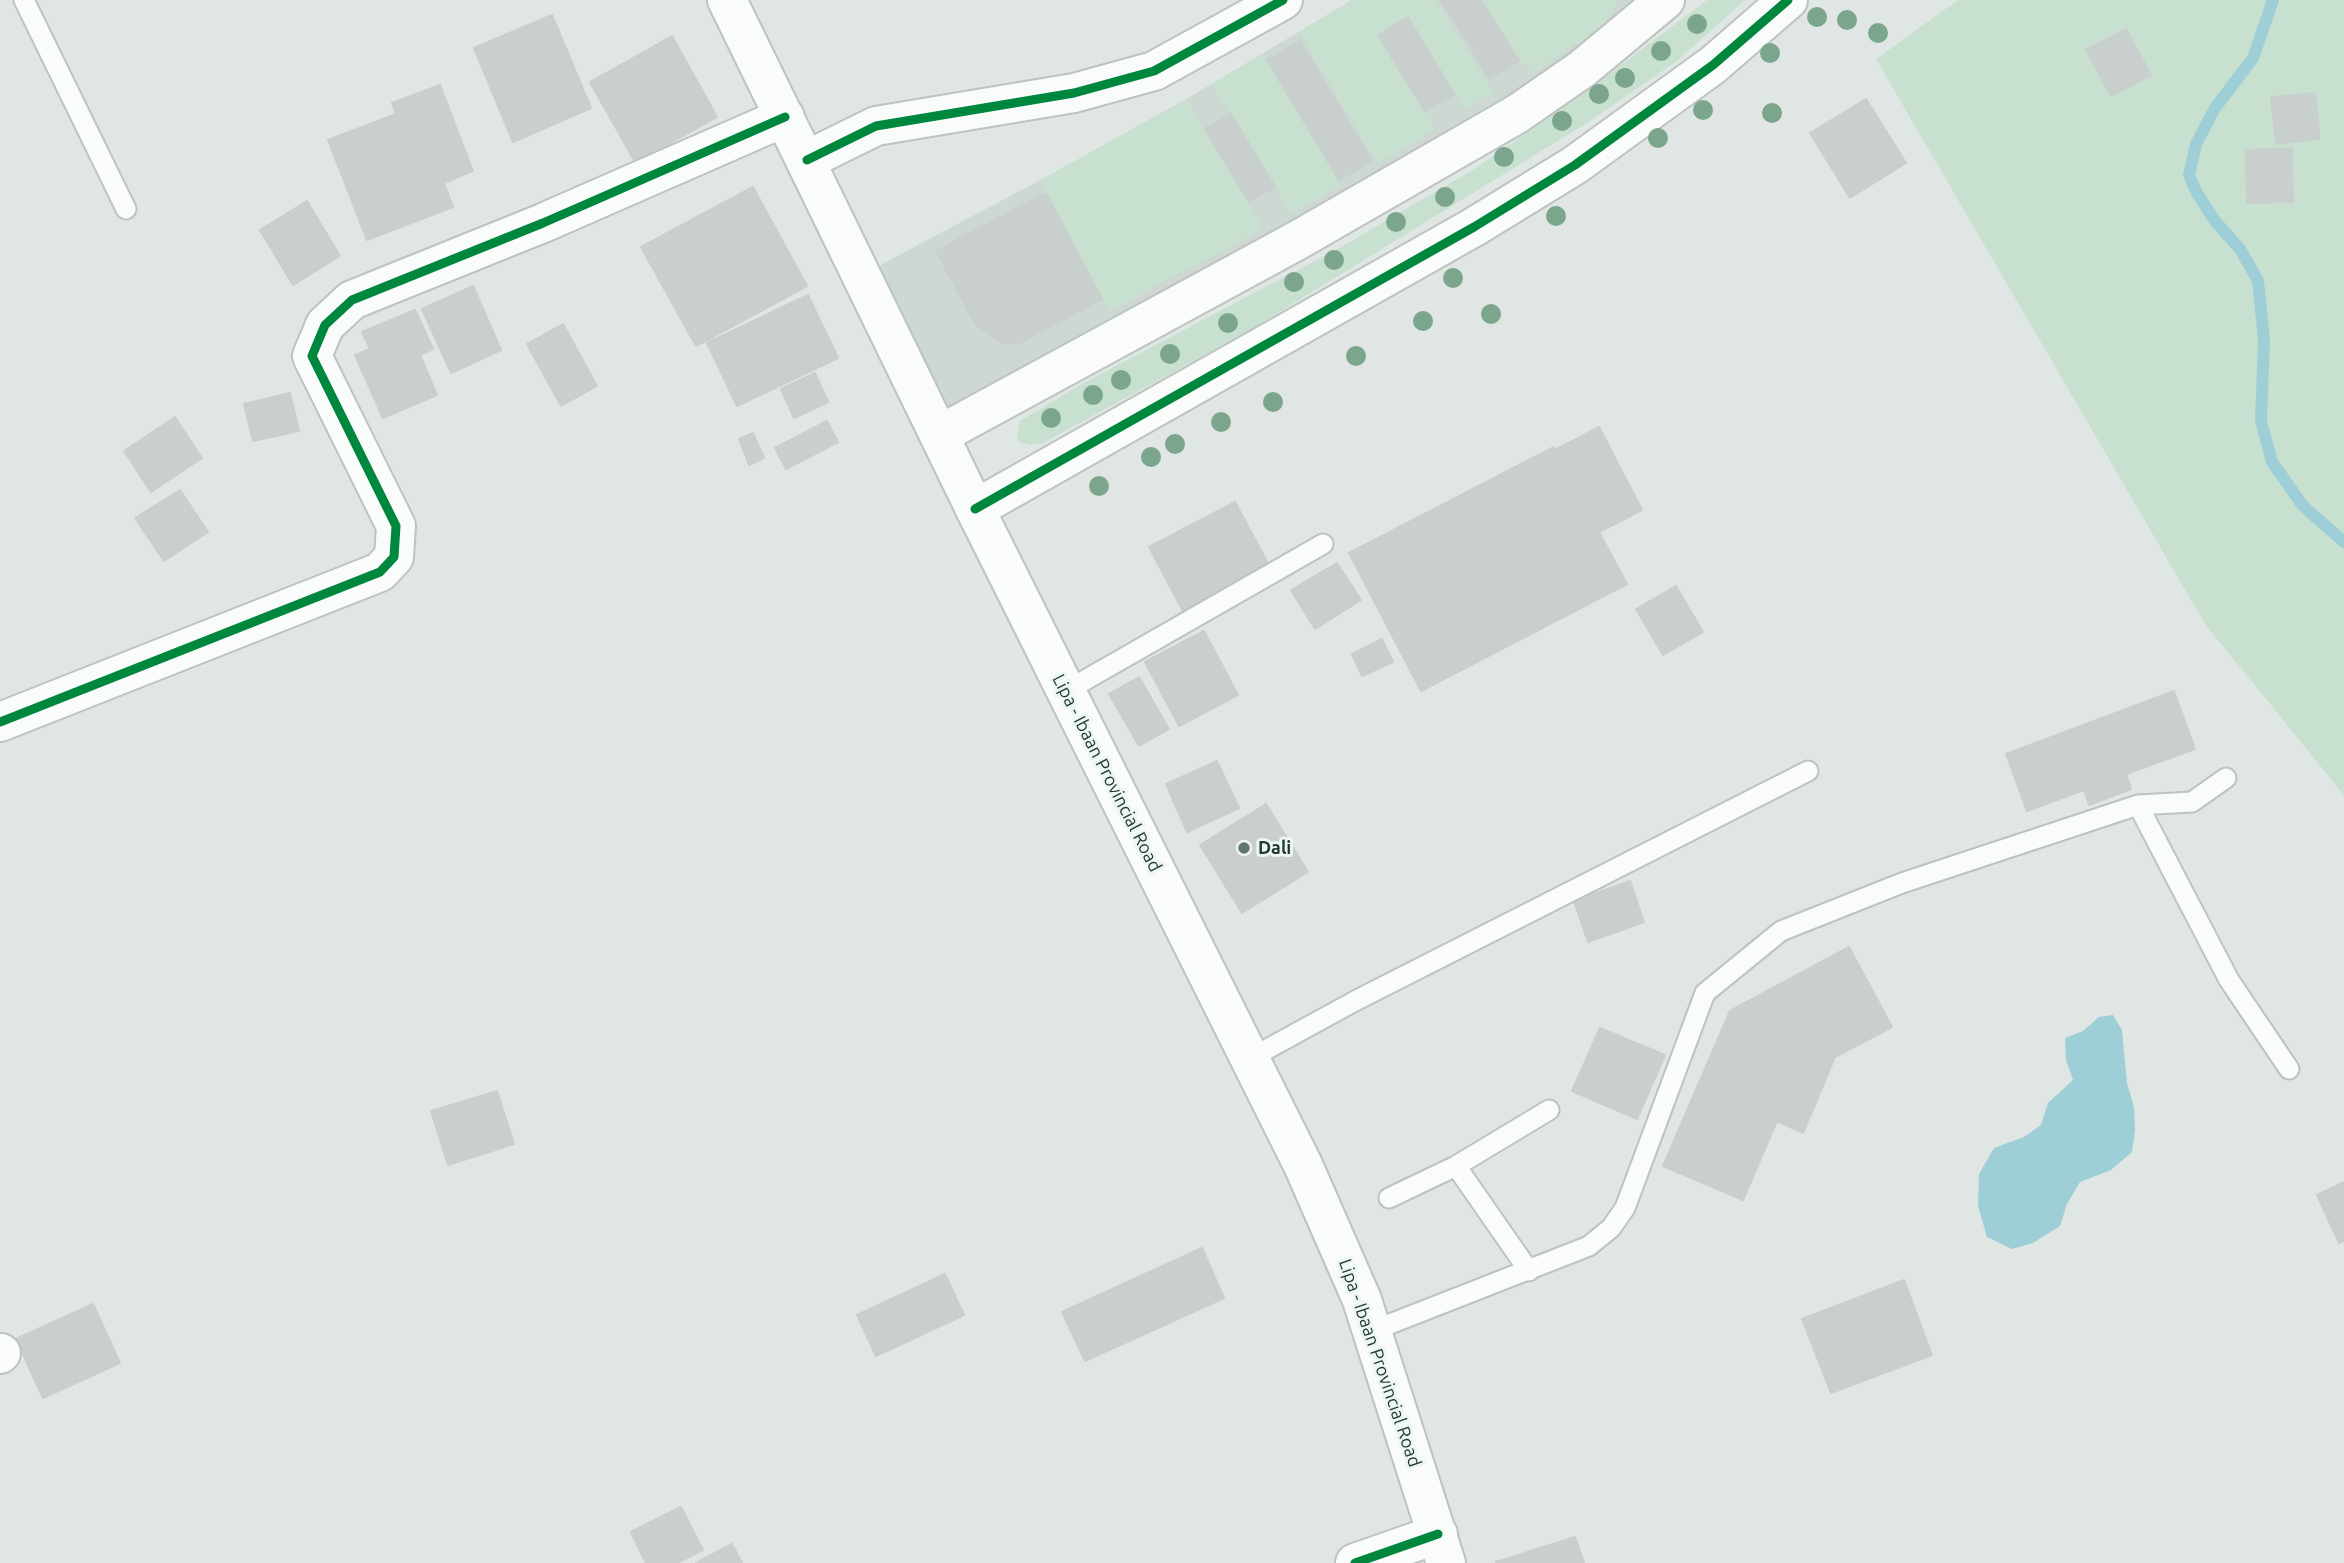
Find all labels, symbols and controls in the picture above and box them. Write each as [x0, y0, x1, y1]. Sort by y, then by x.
street label: Lipa - Ibaan Provincial Road [1048, 671, 1166, 875]
place label: Dali [1258, 837, 1291, 859]
marker: Dali [1236, 840, 1252, 856]
street label: Lipa - Ibaan Provincial Road [1334, 1256, 1426, 1470]

